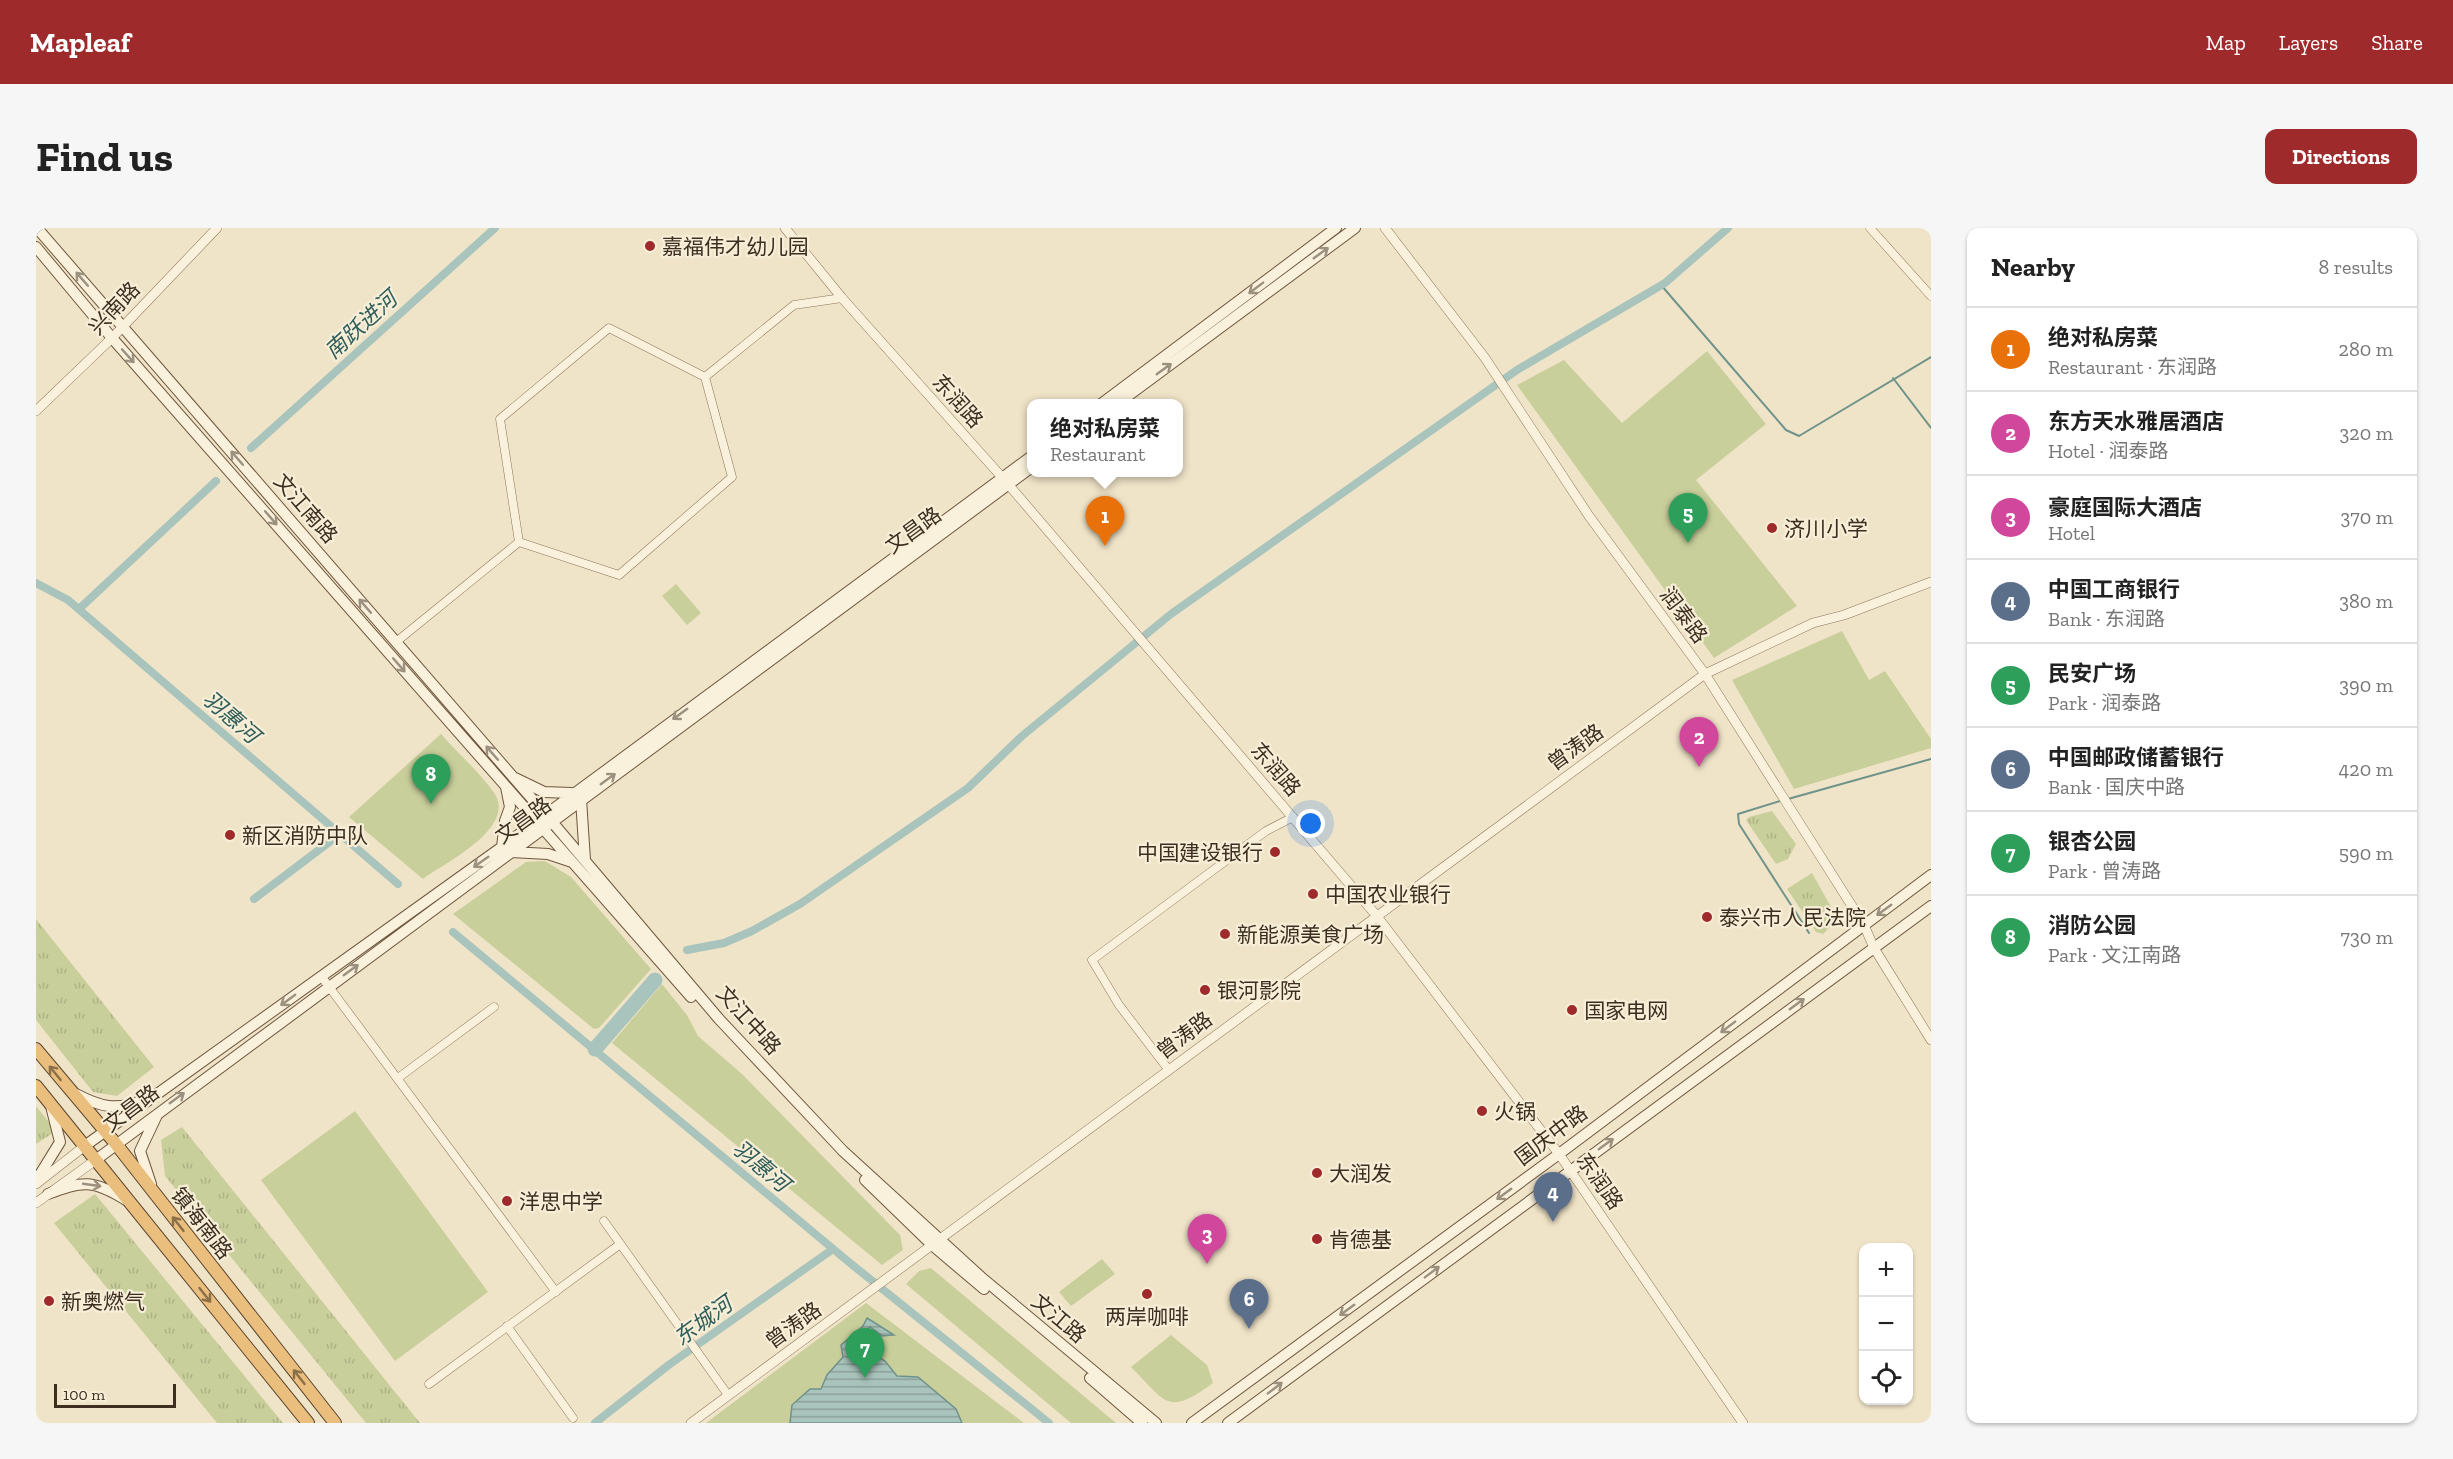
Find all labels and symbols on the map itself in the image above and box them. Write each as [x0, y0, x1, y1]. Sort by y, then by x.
place label: 嘉福伟才幼儿园 [662, 234, 809, 259]
marker: 嘉福伟才幼儿园 [643, 239, 657, 253]
one-way arrow [1313, 247, 1329, 259]
one-way arrow [75, 272, 89, 287]
street label: 兴南路 [83, 276, 145, 340]
one-way arrow [1248, 282, 1264, 294]
water label: 南跃进河 [319, 283, 406, 364]
one-way arrow [121, 348, 135, 363]
one-way arrow [1156, 363, 1172, 375]
street label: 东润路 [928, 369, 988, 433]
one-way arrow [230, 451, 244, 466]
street label: 文江南路 [269, 468, 343, 548]
pin: 5 [1668, 494, 1708, 543]
pin: 1 [1086, 496, 1124, 546]
street label: 文昌路 [880, 501, 946, 559]
one-way arrow [264, 510, 278, 525]
place label: 济川小学 [1784, 516, 1868, 541]
marker: 济川小学 [1765, 521, 1779, 535]
street label: 润泰路 [1655, 582, 1713, 648]
one-way arrow [358, 598, 371, 614]
one-way arrow [392, 657, 406, 672]
water label: 羽惠河 [197, 685, 268, 751]
one-way arrow [672, 708, 688, 720]
street label: 曾涛路 [1542, 718, 1608, 776]
pin: 2 [1680, 718, 1718, 767]
street label: 东润路 [1246, 737, 1306, 801]
one-way arrow [485, 746, 499, 761]
pin: 8 [412, 754, 450, 804]
one-way arrow [600, 773, 616, 785]
street label: 文昌路 [490, 791, 556, 849]
your location [1296, 809, 1325, 838]
place label: 新区消防中队 [242, 823, 368, 848]
marker: 新区消防中队 [223, 828, 237, 842]
place label: 中国建设银行 [1137, 840, 1263, 865]
marker: 中国建设银行 [1268, 845, 1282, 859]
one-way arrow [474, 856, 490, 868]
place label: 中国农业银行 [1325, 882, 1451, 907]
marker: 中国农业银行 [1306, 887, 1320, 901]
one-way arrow [1876, 904, 1892, 916]
place label: 泰兴市人民法院 [1719, 905, 1866, 930]
marker: 泰兴市人民法院 [1700, 910, 1714, 924]
place label: 新能源美食广场 [1237, 922, 1384, 947]
marker: 新能源美食广场 [1218, 927, 1232, 941]
one-way arrow [342, 964, 358, 976]
place label: 银河影院 [1217, 978, 1301, 1003]
street label: 文江中路 [712, 980, 786, 1060]
marker: 银河影院 [1198, 983, 1212, 997]
one-way arrow [281, 993, 297, 1006]
place label: 国家电网 [1584, 998, 1668, 1023]
one-way arrow [1789, 998, 1805, 1010]
marker: 国家电网 [1565, 1003, 1579, 1017]
street label: 曾涛路 [1151, 1006, 1217, 1064]
one-way arrow [1720, 1021, 1736, 1033]
one-way arrow [48, 1066, 62, 1081]
street label: 文昌路 [98, 1079, 164, 1137]
one-way arrow [168, 1092, 184, 1104]
place label: 火锅 [1494, 1099, 1536, 1124]
street label: 国庆中路 [1510, 1100, 1592, 1170]
marker: 火锅 [1475, 1104, 1489, 1118]
water label: 羽惠河 [727, 1134, 798, 1200]
one-way arrow [1597, 1138, 1613, 1150]
street label: 东润路 [1572, 1148, 1628, 1214]
place label: 大润发 [1329, 1161, 1392, 1186]
marker: 大润发 [1310, 1166, 1324, 1180]
pin: 4 [1534, 1172, 1573, 1222]
one-way arrow [82, 1179, 102, 1190]
street label: 镇海南路 [166, 1182, 238, 1264]
one-way arrow [1497, 1188, 1513, 1200]
place label: 洋思中学 [519, 1189, 603, 1214]
marker: 洋思中学 [500, 1194, 514, 1208]
pin: 3 [1188, 1214, 1226, 1264]
one-way arrow [172, 1216, 185, 1232]
place label: 肯德基 [1329, 1227, 1392, 1252]
marker: 肯德基 [1310, 1232, 1324, 1246]
one-way arrow [1424, 1266, 1440, 1279]
pin: 6 [1230, 1280, 1268, 1329]
one-way arrow [198, 1287, 211, 1303]
marker: 两岸咖啡 [1140, 1287, 1154, 1301]
water label: 东城河 [668, 1288, 741, 1351]
street label: 文江路 [1027, 1288, 1091, 1348]
place label: 新奥燃气 [61, 1289, 145, 1314]
marker: 新奥燃气 [42, 1294, 56, 1308]
street label: 曾涛路 [760, 1296, 826, 1354]
one-way arrow [1340, 1303, 1356, 1316]
place label: 两岸咖啡 [1105, 1304, 1189, 1329]
pin: 7 [846, 1328, 884, 1378]
one-way arrow [292, 1369, 305, 1385]
scale bar [54, 1381, 176, 1408]
one-way arrow [1267, 1382, 1283, 1394]

